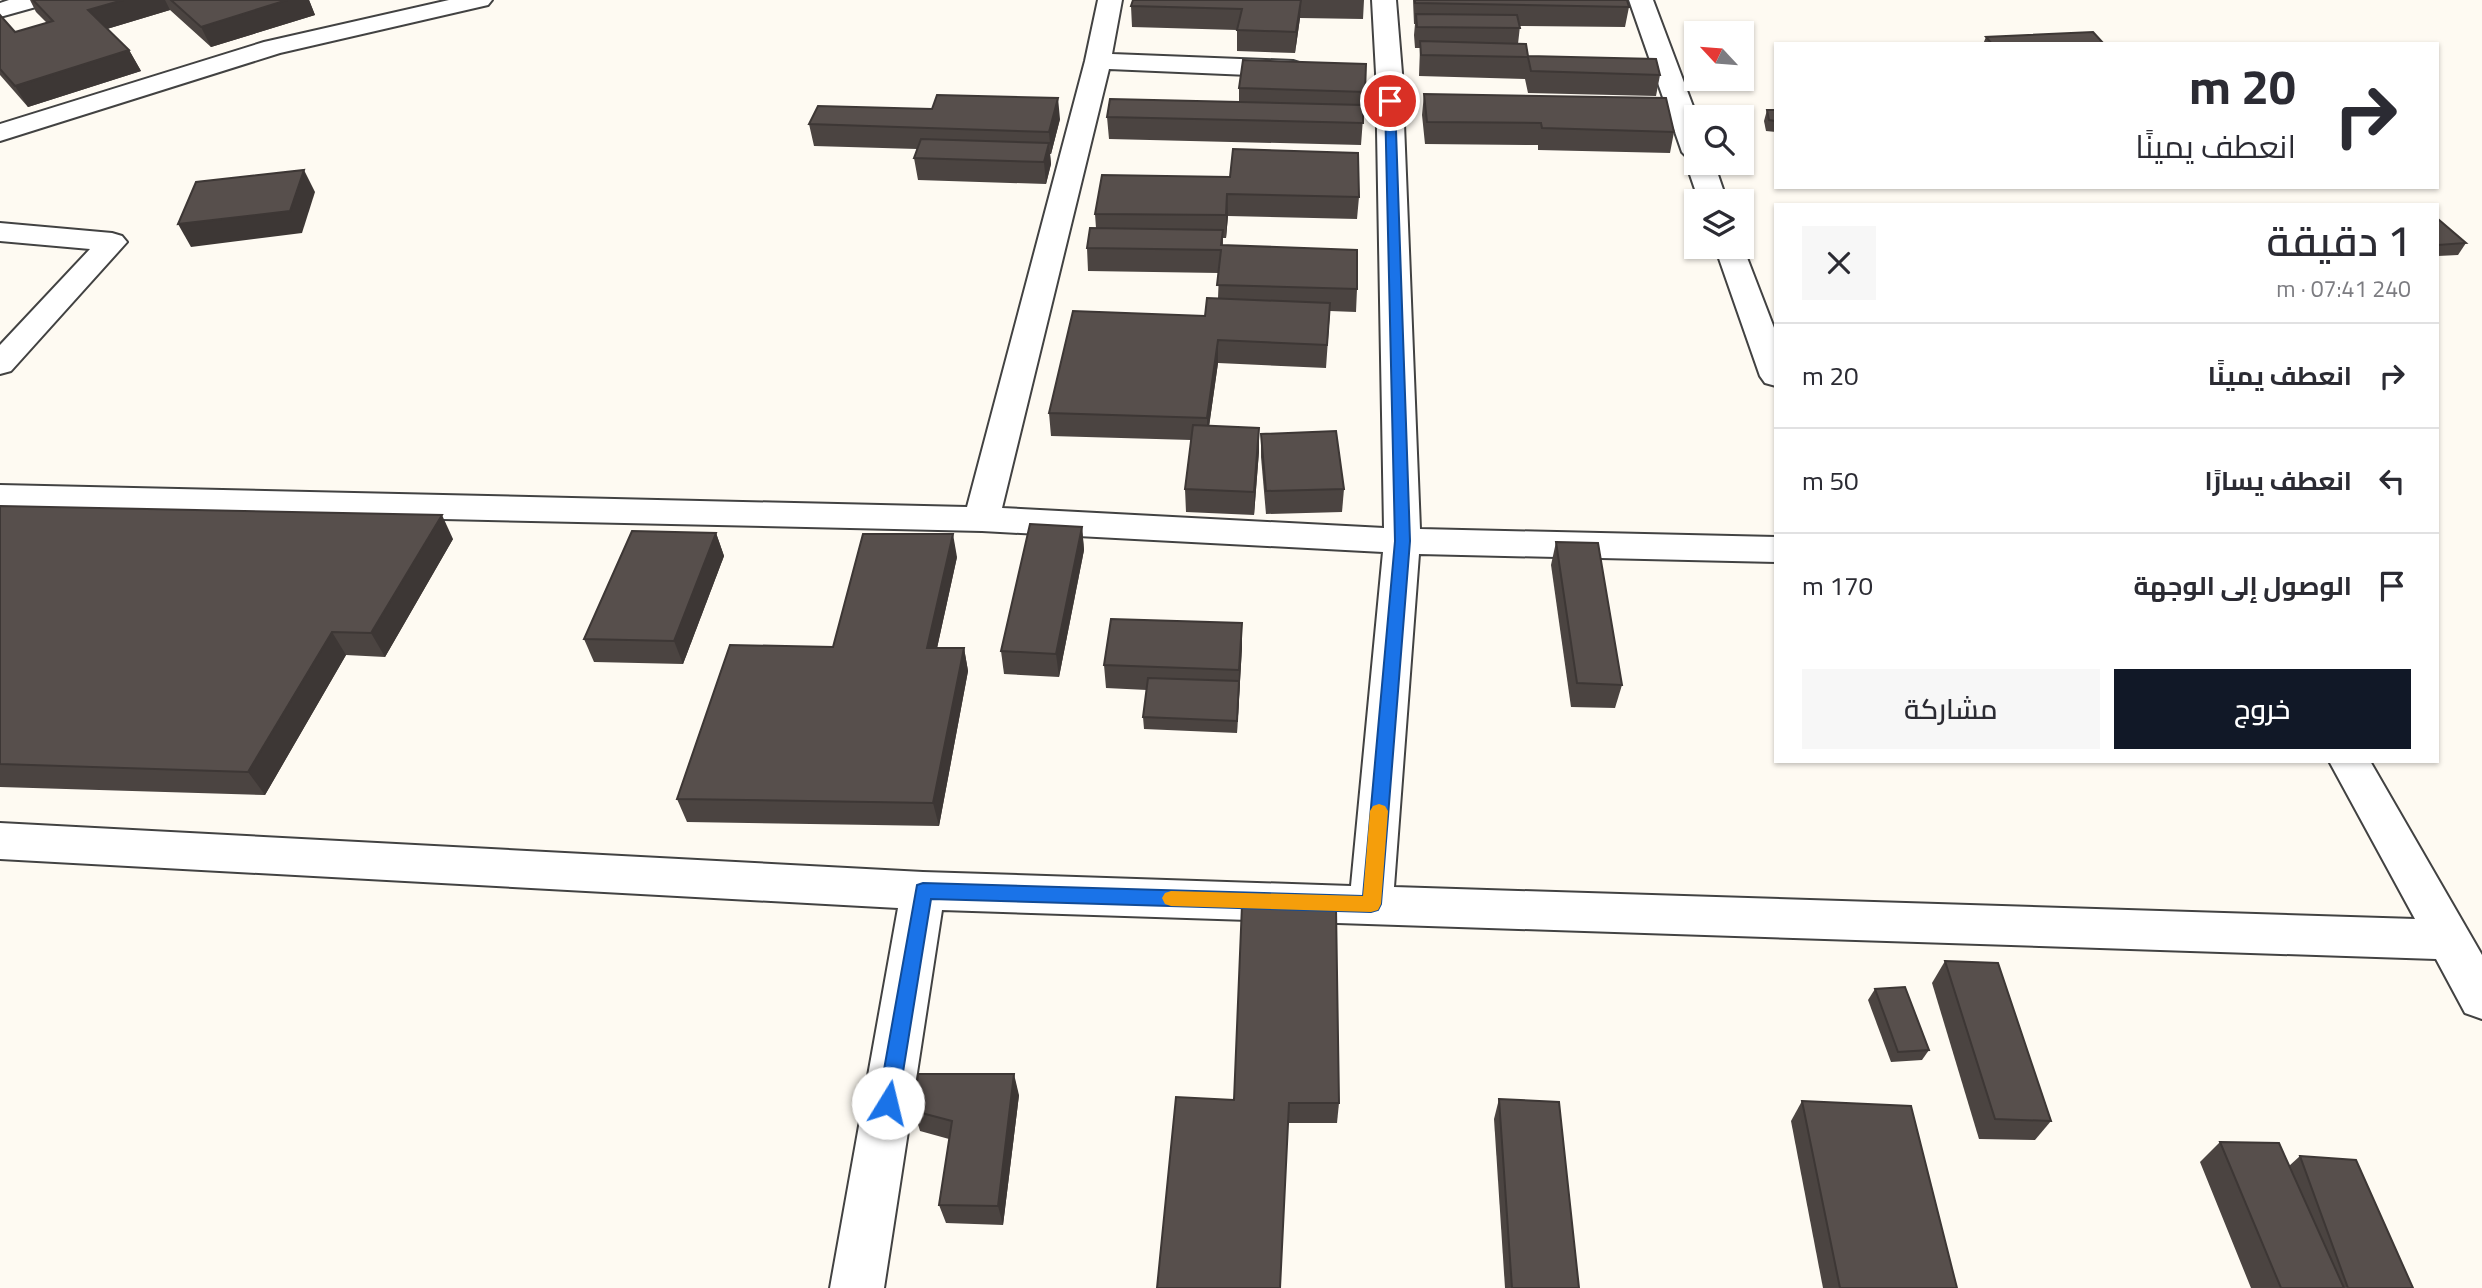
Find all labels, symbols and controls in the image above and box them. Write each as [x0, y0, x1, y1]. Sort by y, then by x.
north arrow [1684, 21, 1754, 91]
map controls [1684, 21, 1754, 259]
text: 20 m [2189, 40, 2296, 132]
icon: right [2320, 70, 2411, 161]
pin [1360, 71, 1420, 131]
icon: arrive [1371, 82, 1409, 120]
button: search [1684, 105, 1754, 175]
text: انعطف يمينًا [2135, 116, 2296, 176]
button: layers [1684, 189, 1754, 259]
text: 1 دقيقة [2266, 201, 2411, 280]
button: close [1802, 226, 1876, 300]
text: 240 m · 07:41 [2276, 267, 2411, 310]
text: 20 m [1802, 351, 1859, 400]
text: انعطف يمينًا [2208, 351, 2352, 400]
icon: right [2373, 357, 2411, 395]
text: 50 m [1802, 456, 1859, 505]
text: انعطف يسارًا [2205, 456, 2352, 505]
icon: left [2373, 462, 2411, 500]
text: 170 m [1802, 561, 1873, 610]
text: الوصول إلى الوجهة [2134, 561, 2352, 610]
icon: arrive [2373, 567, 2411, 605]
button: مشاركة [1802, 669, 2100, 749]
button: خروج [2114, 669, 2411, 749]
position arrow [851, 1066, 925, 1140]

